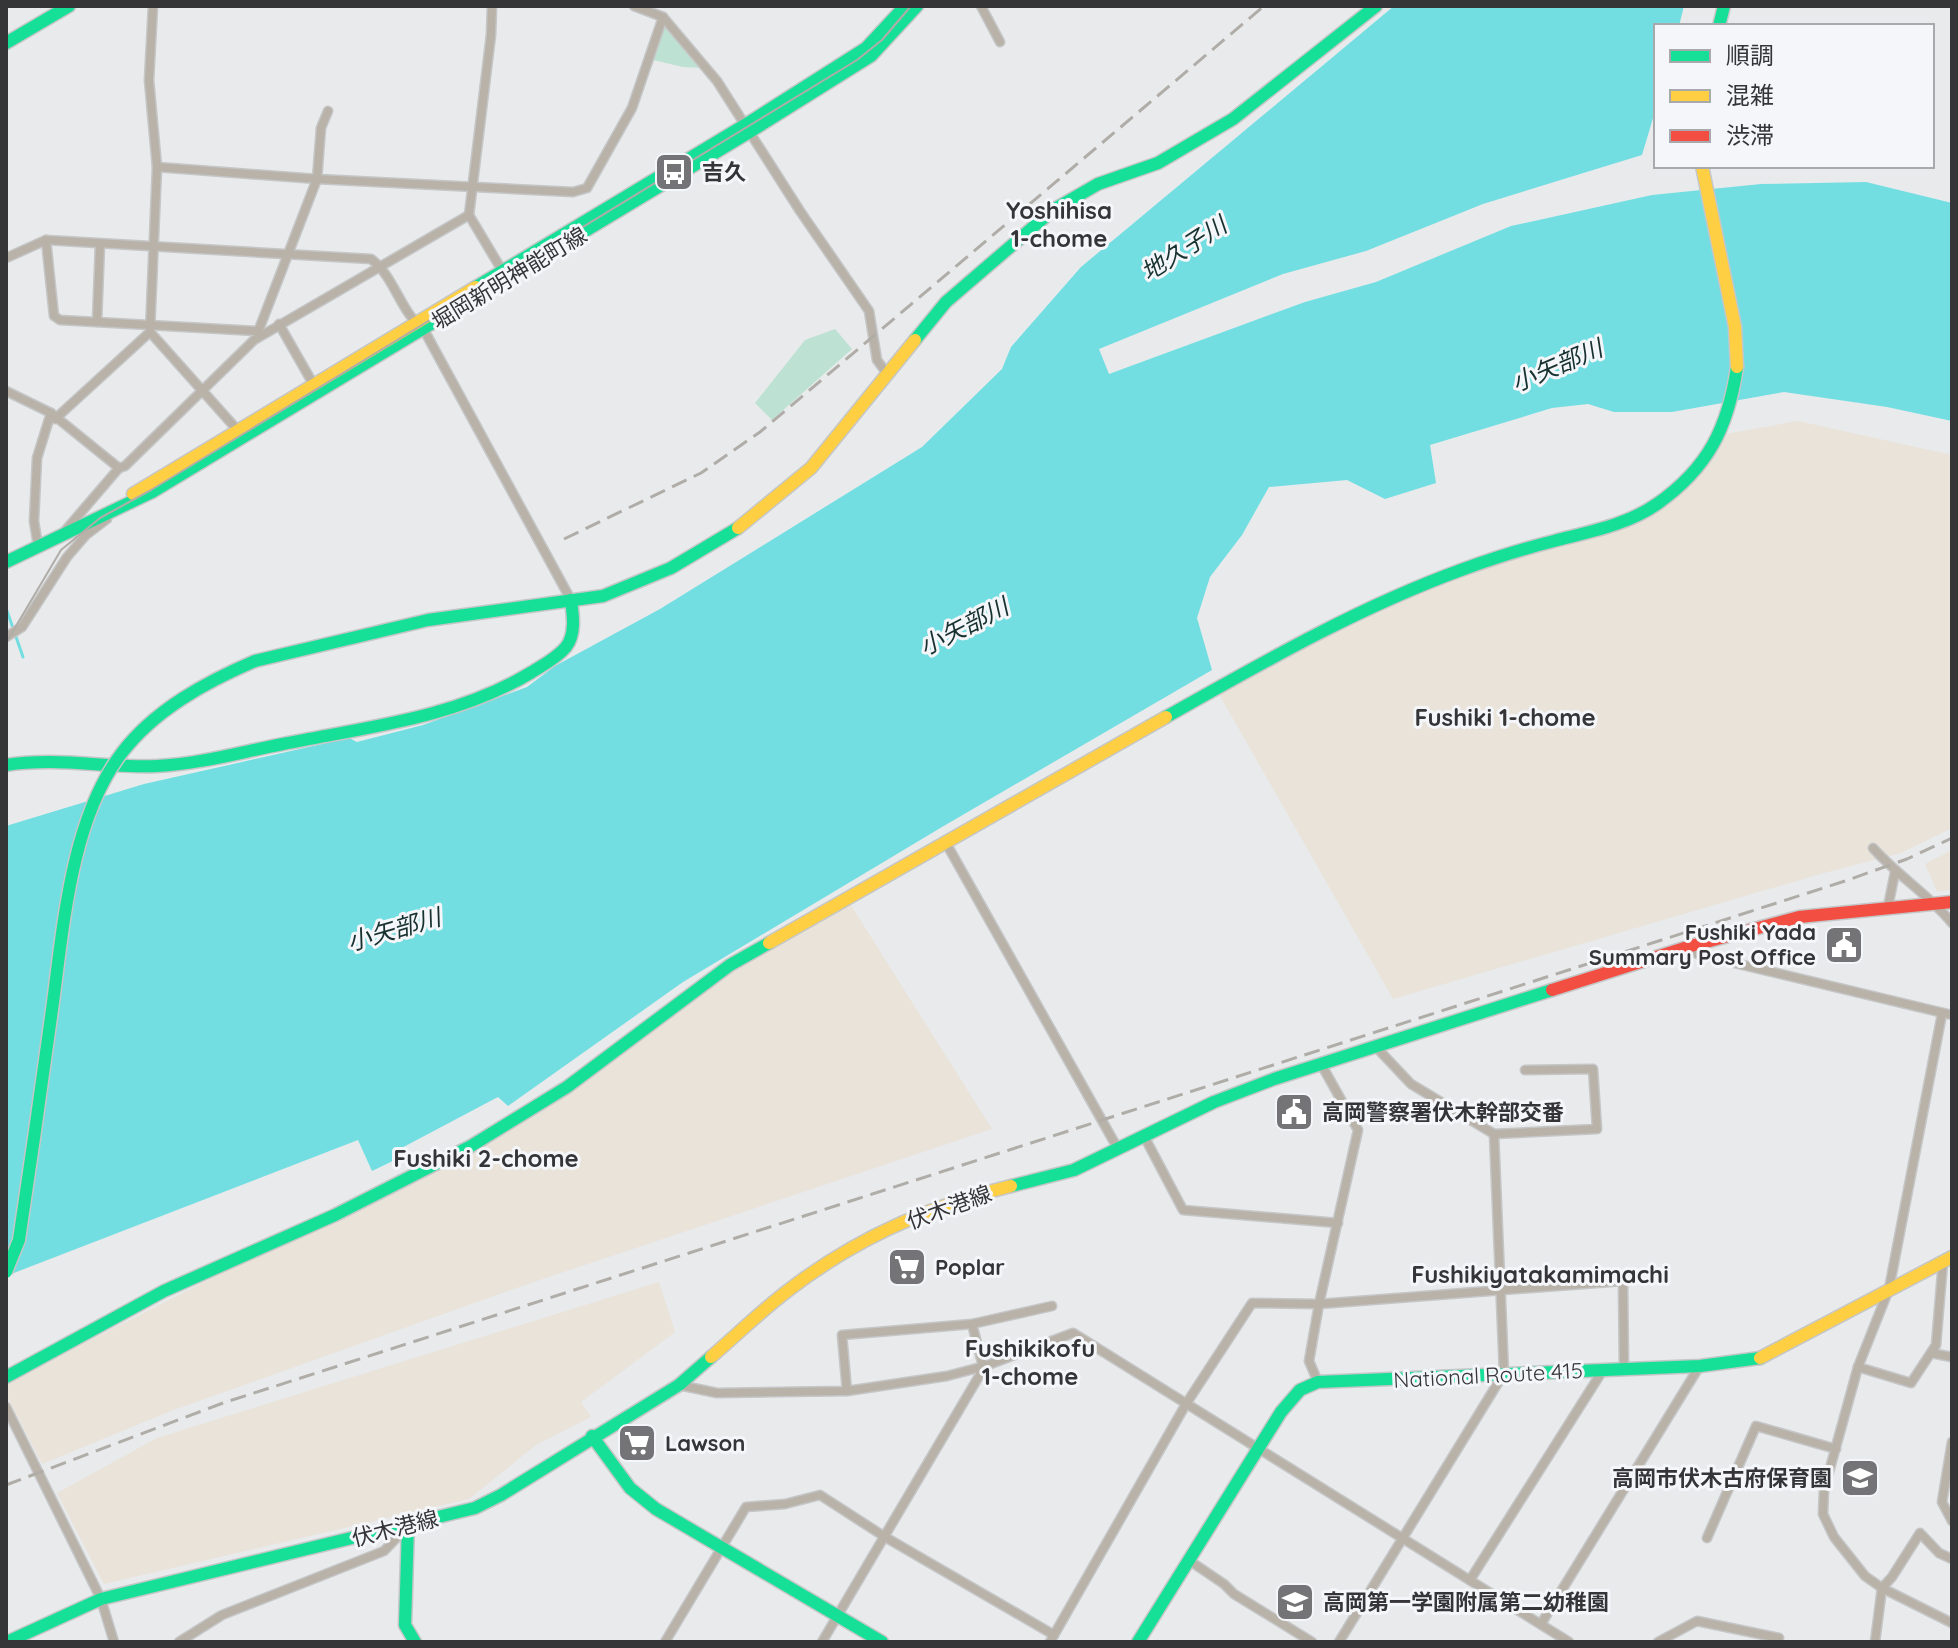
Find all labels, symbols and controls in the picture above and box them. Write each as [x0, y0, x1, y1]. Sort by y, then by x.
legend [1654, 24, 1934, 168]
text: 順調 [1726, 40, 1774, 70]
text: 混雑 [1726, 80, 1774, 110]
text: 渋滞 [1726, 120, 1774, 150]
bus stop icon: 吉久 [653, 151, 695, 193]
place label: 吉久 [702, 158, 746, 186]
district label: Yoshihisa 1-chome [1006, 195, 1112, 253]
water label: 地久子川 [1135, 208, 1234, 287]
street label: 堀岡新明神能町線 [426, 221, 592, 335]
water label: 小矢部川 [1507, 331, 1609, 398]
water label: 小矢部川 [914, 590, 1016, 661]
district label: Fushiki 1-chome [1414, 702, 1596, 732]
water label: 小矢部川 [343, 901, 447, 957]
place label: Fushiki Yada Summary Post Office [1589, 918, 1816, 971]
public building icon: Fushiki Yada Summary Post Office [1823, 924, 1865, 966]
public building icon: 高岡警察署伏木幹部交番 [1273, 1091, 1315, 1133]
place label: 高岡警察署伏木幹部交番 [1322, 1098, 1564, 1126]
district label: Fushiki 2-chome [393, 1143, 579, 1173]
street label: 伏木港線 [903, 1179, 995, 1235]
supermarket icon: Poplar [886, 1246, 928, 1288]
place label: Poplar [935, 1253, 1005, 1281]
district label: Fushikiyatakamimachi [1411, 1259, 1669, 1289]
district label: Fushikikofu 1-chome [965, 1333, 1095, 1391]
street label: National Route 415 [1393, 1356, 1583, 1394]
supermarket icon: Lawson [616, 1422, 658, 1464]
place label: Lawson [665, 1429, 745, 1457]
school or university icon: 高岡市伏木古府保育園 [1839, 1457, 1881, 1499]
place label: 高岡市伏木古府保育園 [1612, 1464, 1832, 1492]
street label: 伏木港線 [349, 1504, 441, 1552]
school or university icon: 高岡第一学園附属第二幼稚園 [1274, 1581, 1316, 1623]
place label: 高岡第一学園附属第二幼稚園 [1323, 1588, 1609, 1616]

